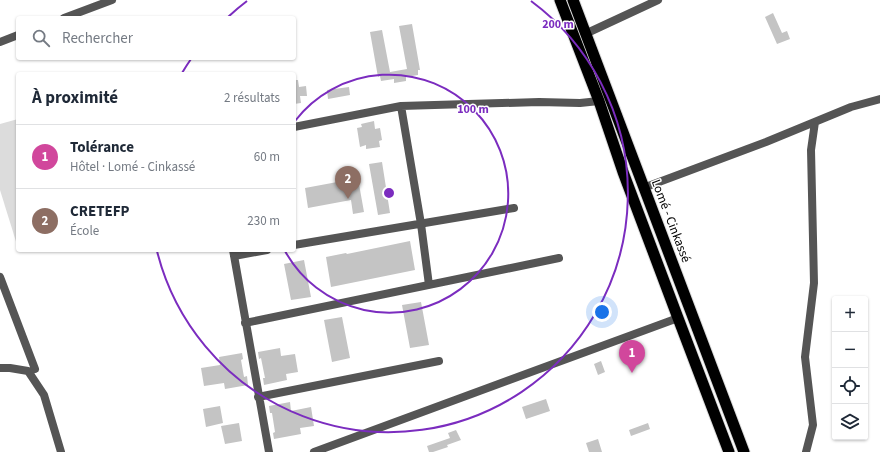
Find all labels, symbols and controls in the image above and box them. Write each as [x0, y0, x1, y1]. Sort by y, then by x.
search box [16, 16, 296, 60]
text: 200 m [542, 16, 574, 33]
icon: search [30, 27, 52, 49]
text: Rechercher [62, 28, 133, 49]
text: À proximité [32, 86, 118, 110]
text: 2 résultats [224, 89, 280, 107]
text: 100 m [457, 101, 489, 118]
text: Tolérance [70, 137, 134, 158]
text: 1 [42, 148, 48, 166]
text: 60 m [254, 148, 280, 166]
text: Hôtel · Lomé - Cinkassé [70, 158, 195, 176]
pin: 2 [335, 166, 361, 199]
street label: Lomé - Cinkassé [647, 177, 695, 265]
centre of rings [382, 186, 396, 200]
text: CRETEFP [70, 201, 130, 222]
text: 2 [42, 212, 48, 230]
text: 230 m [247, 212, 280, 230]
text: École [70, 222, 99, 240]
map controls [832, 296, 868, 440]
button: + [832, 296, 868, 332]
your location [592, 302, 612, 322]
button: − [832, 332, 868, 368]
pin: 1 [619, 340, 645, 373]
button: locate [832, 368, 868, 404]
button: layers [832, 404, 868, 440]

